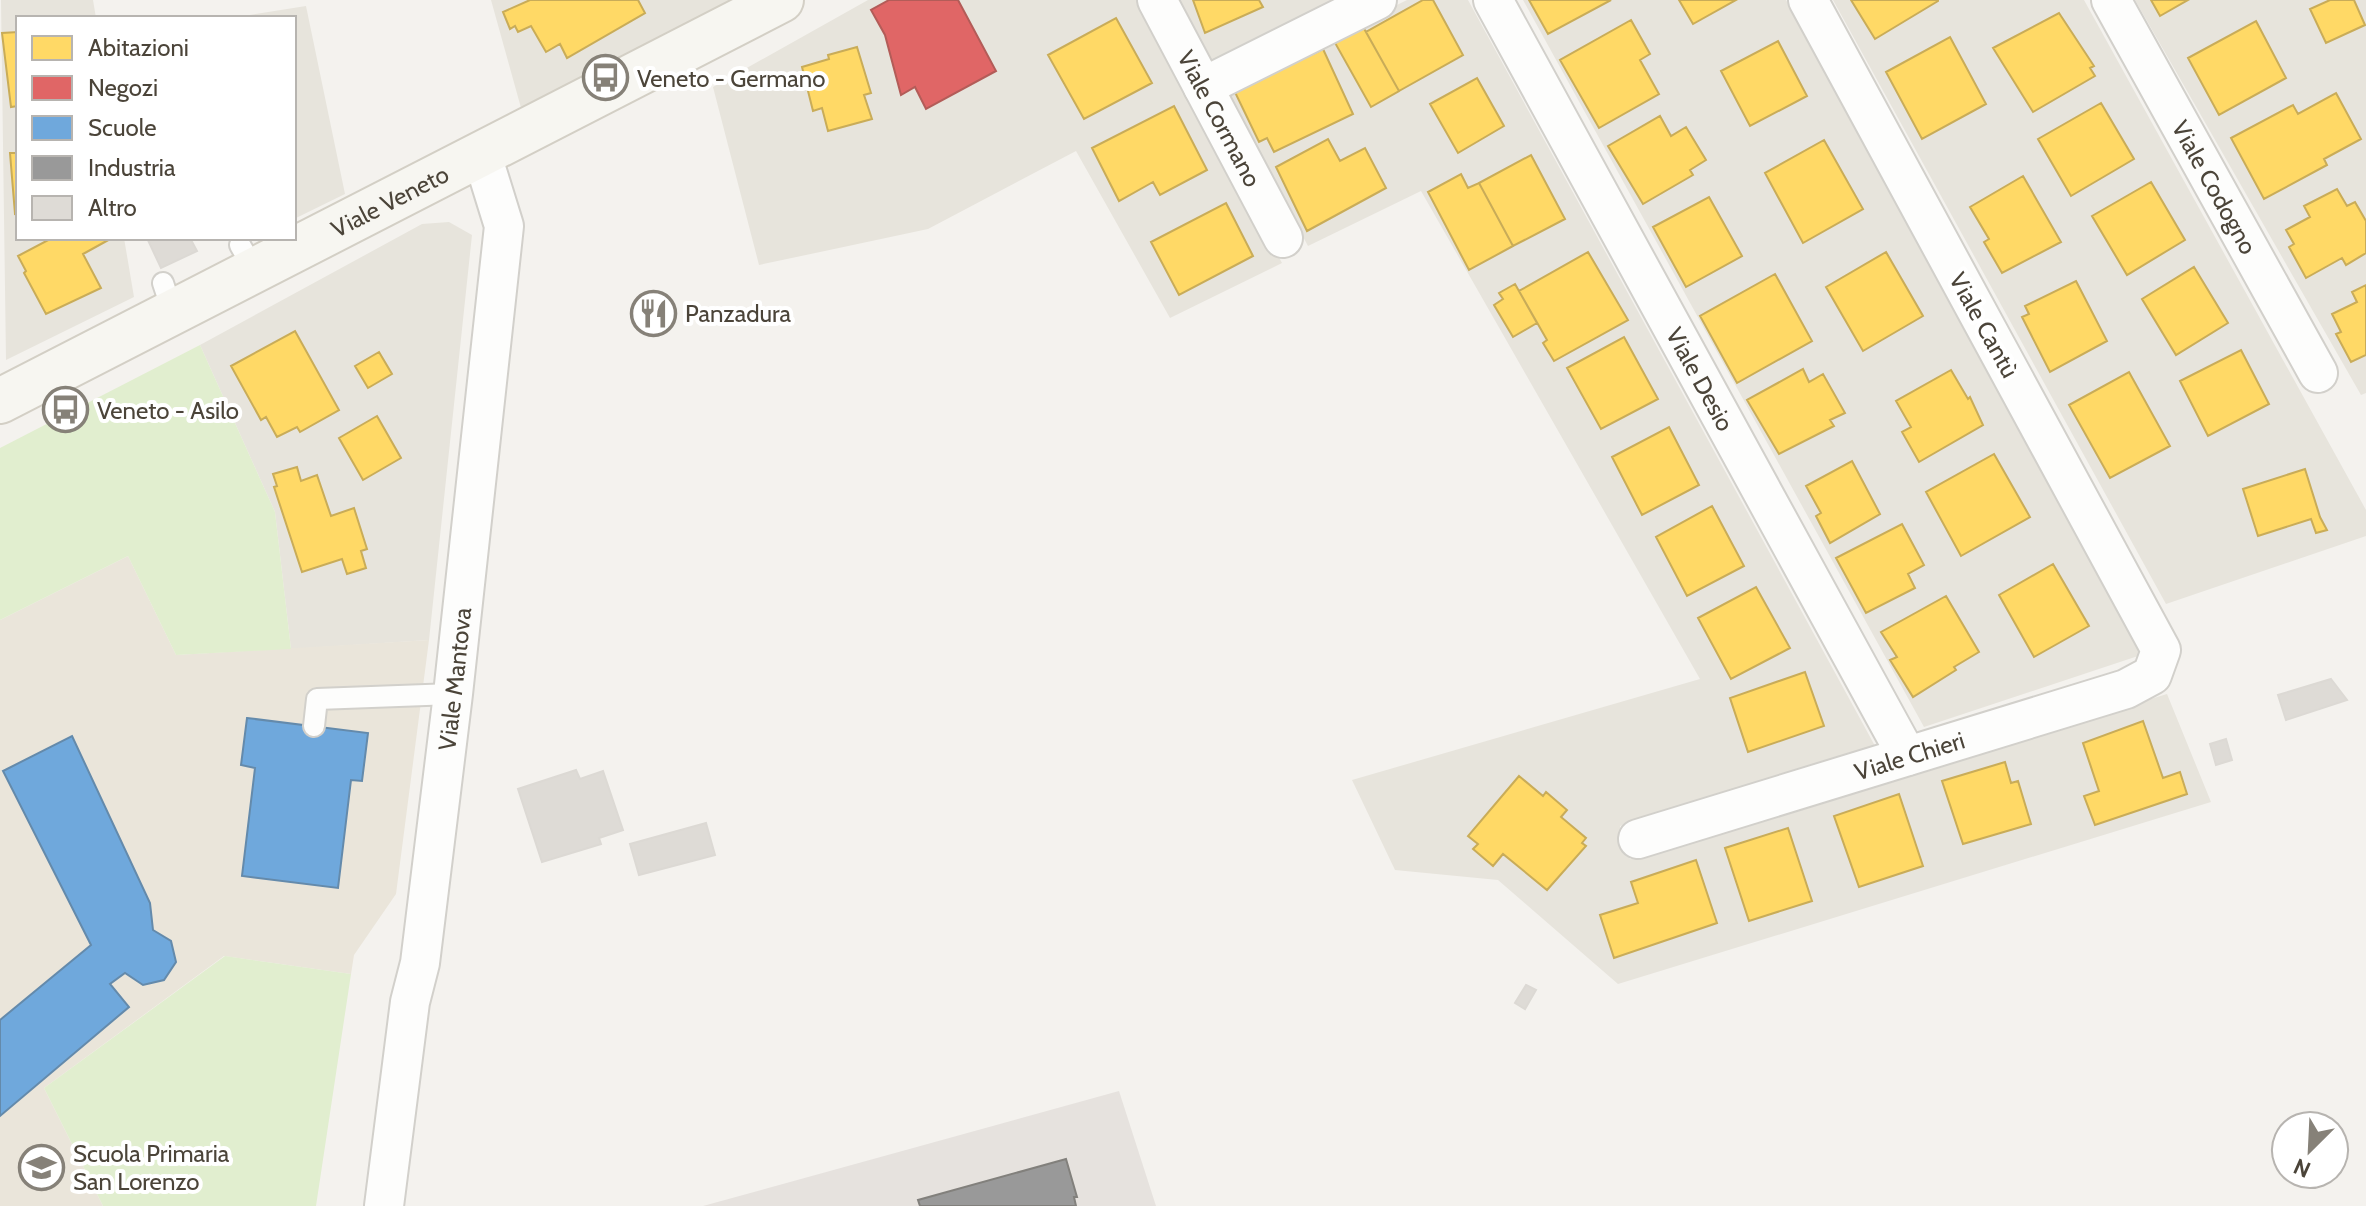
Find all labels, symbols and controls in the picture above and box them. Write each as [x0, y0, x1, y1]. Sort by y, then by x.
legend [16, 16, 296, 240]
text: Abitazioni [88, 33, 189, 62]
street label: Viale Cormano [1172, 45, 1268, 192]
bus stop icon: Veneto - Germano [582, 54, 630, 102]
place label: Veneto - Germano [637, 64, 825, 93]
text: Negozi [88, 73, 158, 102]
text: Scuole [88, 113, 157, 142]
street label: Viale Codogno [2166, 115, 2264, 259]
text: Industria [88, 153, 176, 182]
street label: Viale Veneto [326, 159, 453, 243]
text: Altro [88, 193, 137, 222]
street label: Viale Cantù [1943, 267, 2025, 383]
restaurant icon: Panzadura [630, 289, 678, 337]
place label: Panzadura [685, 299, 791, 328]
street label: Viale Desio [1661, 322, 1740, 436]
bus stop icon: Veneto - Asilo [42, 386, 90, 434]
place label: Veneto - Asilo [97, 396, 239, 425]
street label: Viale Mantova [432, 605, 477, 752]
street label: Viale Chieri [1851, 725, 1968, 786]
north arrow [2270, 1110, 2350, 1190]
place label: Scuola Primaria San Lorenzo [73, 1139, 230, 1196]
school or university icon: Scuola Primaria San Lorenzo [18, 1143, 66, 1191]
text: N [2289, 1152, 2315, 1183]

